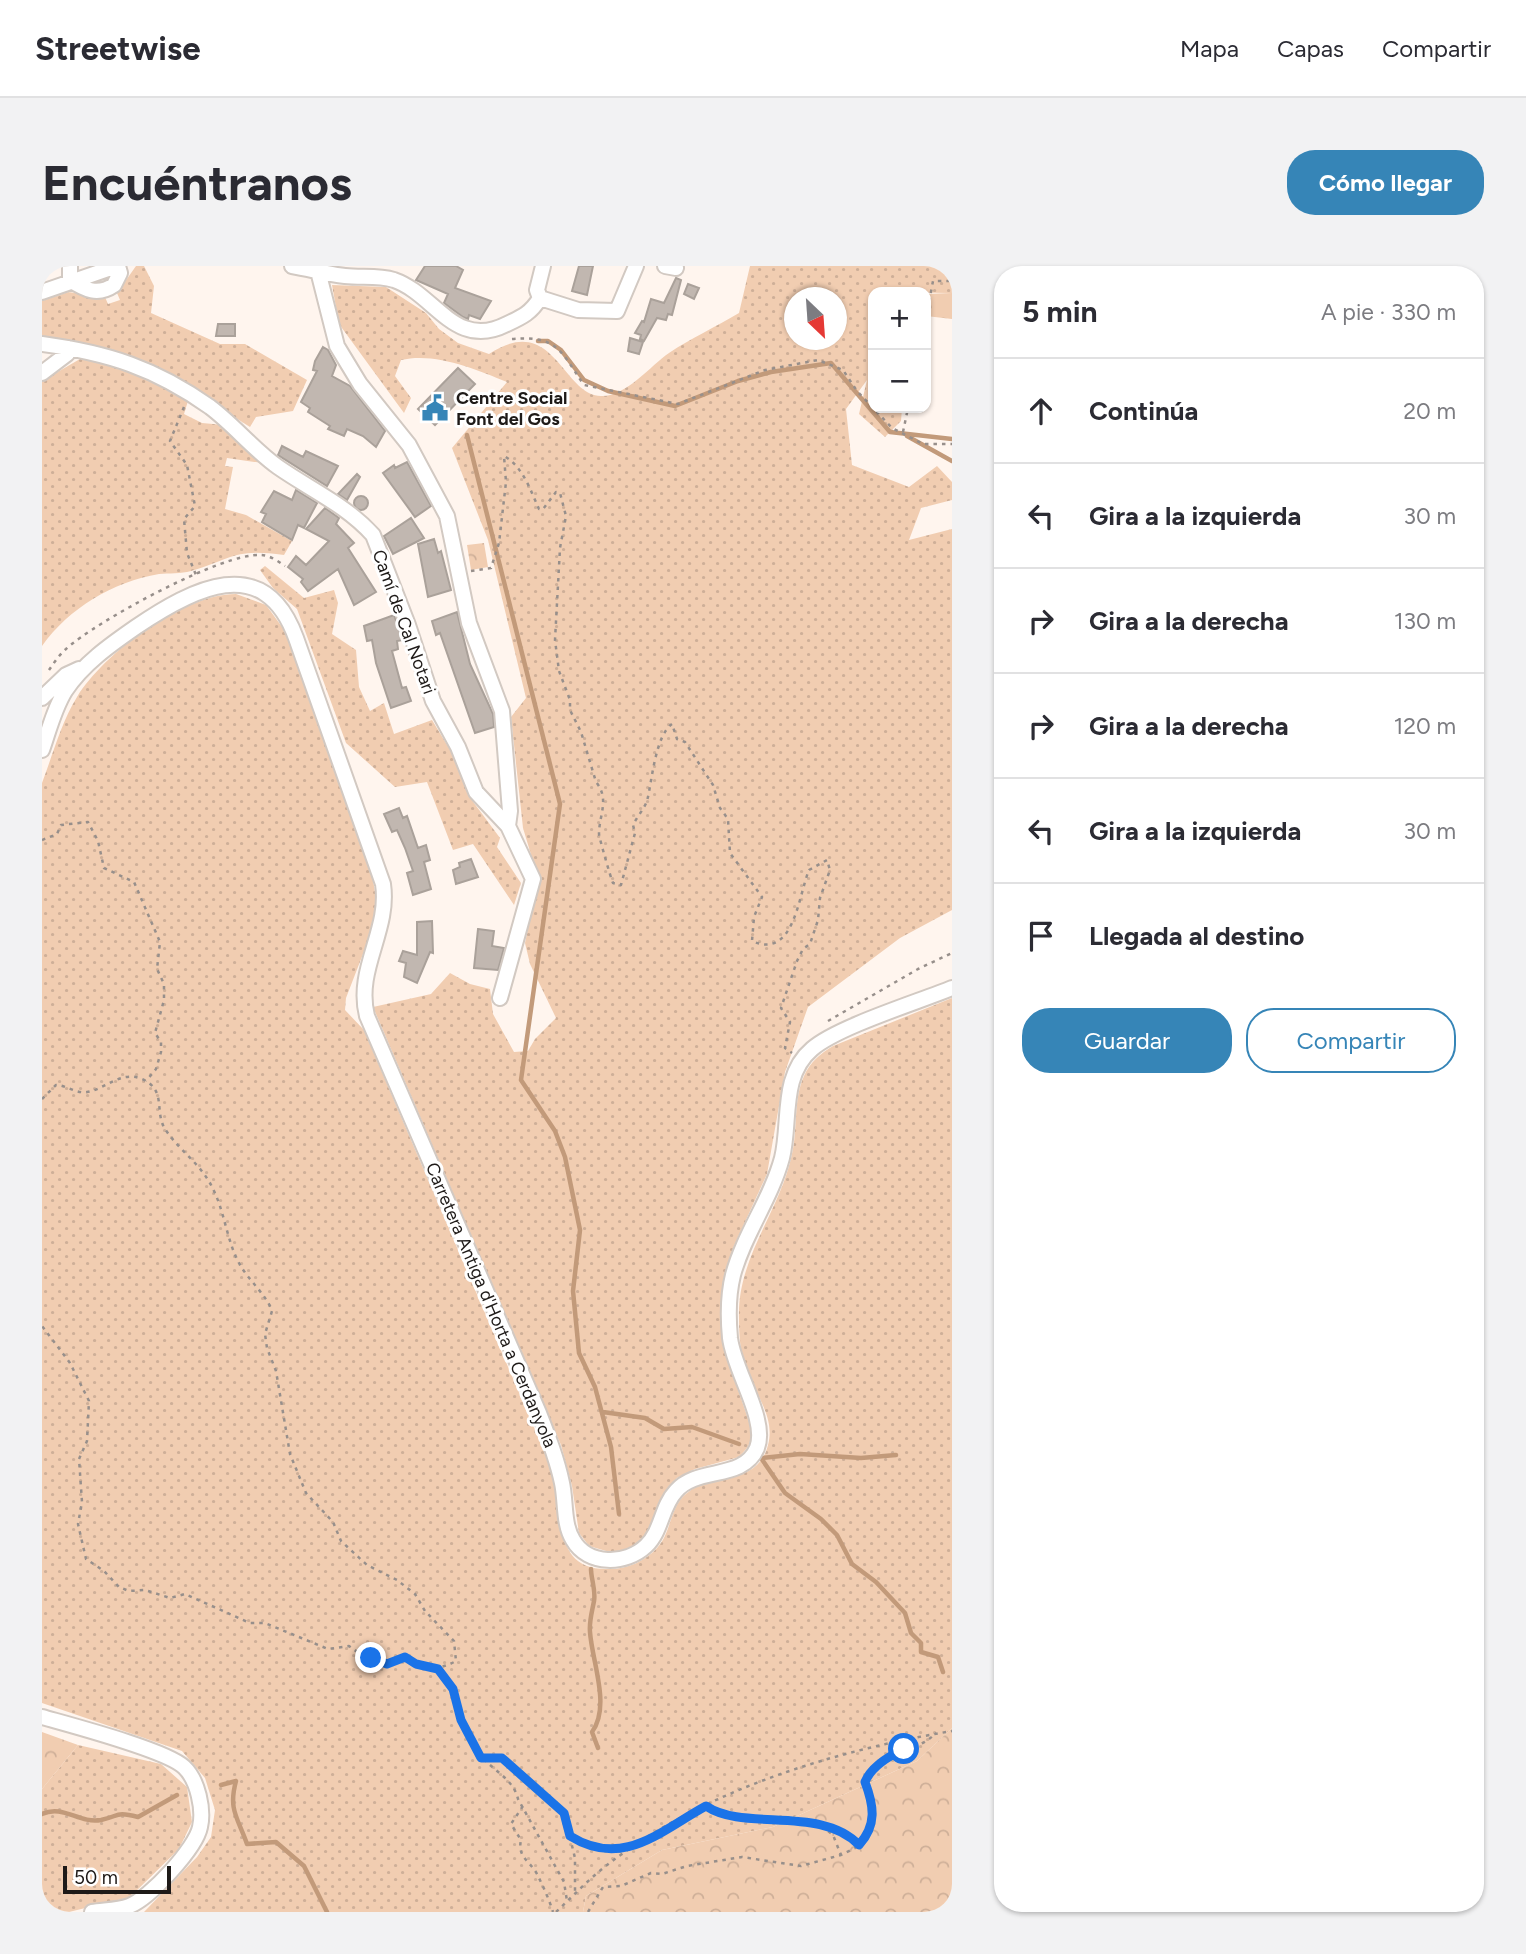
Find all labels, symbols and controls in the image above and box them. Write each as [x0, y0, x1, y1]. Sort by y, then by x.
text: Streetwise [35, 29, 201, 68]
text: Mapa [1180, 34, 1239, 63]
text: Capas [1277, 34, 1344, 63]
text: Compartir [1382, 34, 1491, 63]
button: Cómo llegar [1287, 150, 1484, 215]
text: Encuéntranos [42, 153, 352, 212]
north arrow [784, 287, 847, 350]
map controls [868, 287, 931, 413]
button: + [868, 287, 931, 350]
text: 5 min [1022, 293, 1098, 330]
text: A pie · 330 m [1321, 298, 1456, 326]
button: − [868, 350, 931, 413]
place label: Centre Social Font del Gos [456, 387, 568, 430]
icon: ahead [1022, 392, 1060, 430]
public building icon: Centre Social Font del Gos [420, 393, 450, 423]
text: Continúa [1089, 395, 1198, 427]
text: 20 m [1403, 397, 1456, 425]
icon: left [1022, 497, 1060, 535]
text: Gira a la izquierda [1089, 500, 1301, 532]
text: 30 m [1403, 502, 1456, 530]
street label: Camí de Cal Notari [368, 547, 440, 697]
icon: right [1022, 602, 1060, 640]
text: Gira a la derecha [1089, 605, 1289, 637]
text: 130 m [1394, 607, 1456, 635]
icon: right [1022, 707, 1060, 745]
text: Gira a la derecha [1089, 710, 1289, 742]
text: 120 m [1394, 712, 1456, 740]
icon: left [1022, 812, 1060, 850]
text: Gira a la izquierda [1089, 815, 1301, 847]
text: 30 m [1403, 817, 1456, 845]
icon: arrive [1022, 917, 1060, 955]
text: Llegada al destino [1089, 920, 1304, 952]
button: Guardar [1022, 1008, 1232, 1073]
button: Compartir [1246, 1008, 1456, 1073]
street label: Carretera Antiga d'Horta a Cerdanyola [421, 1159, 561, 1451]
route end [355, 1642, 386, 1673]
route start [888, 1733, 919, 1764]
scale bar [63, 1863, 172, 1895]
text: 50 m [74, 1866, 118, 1889]

